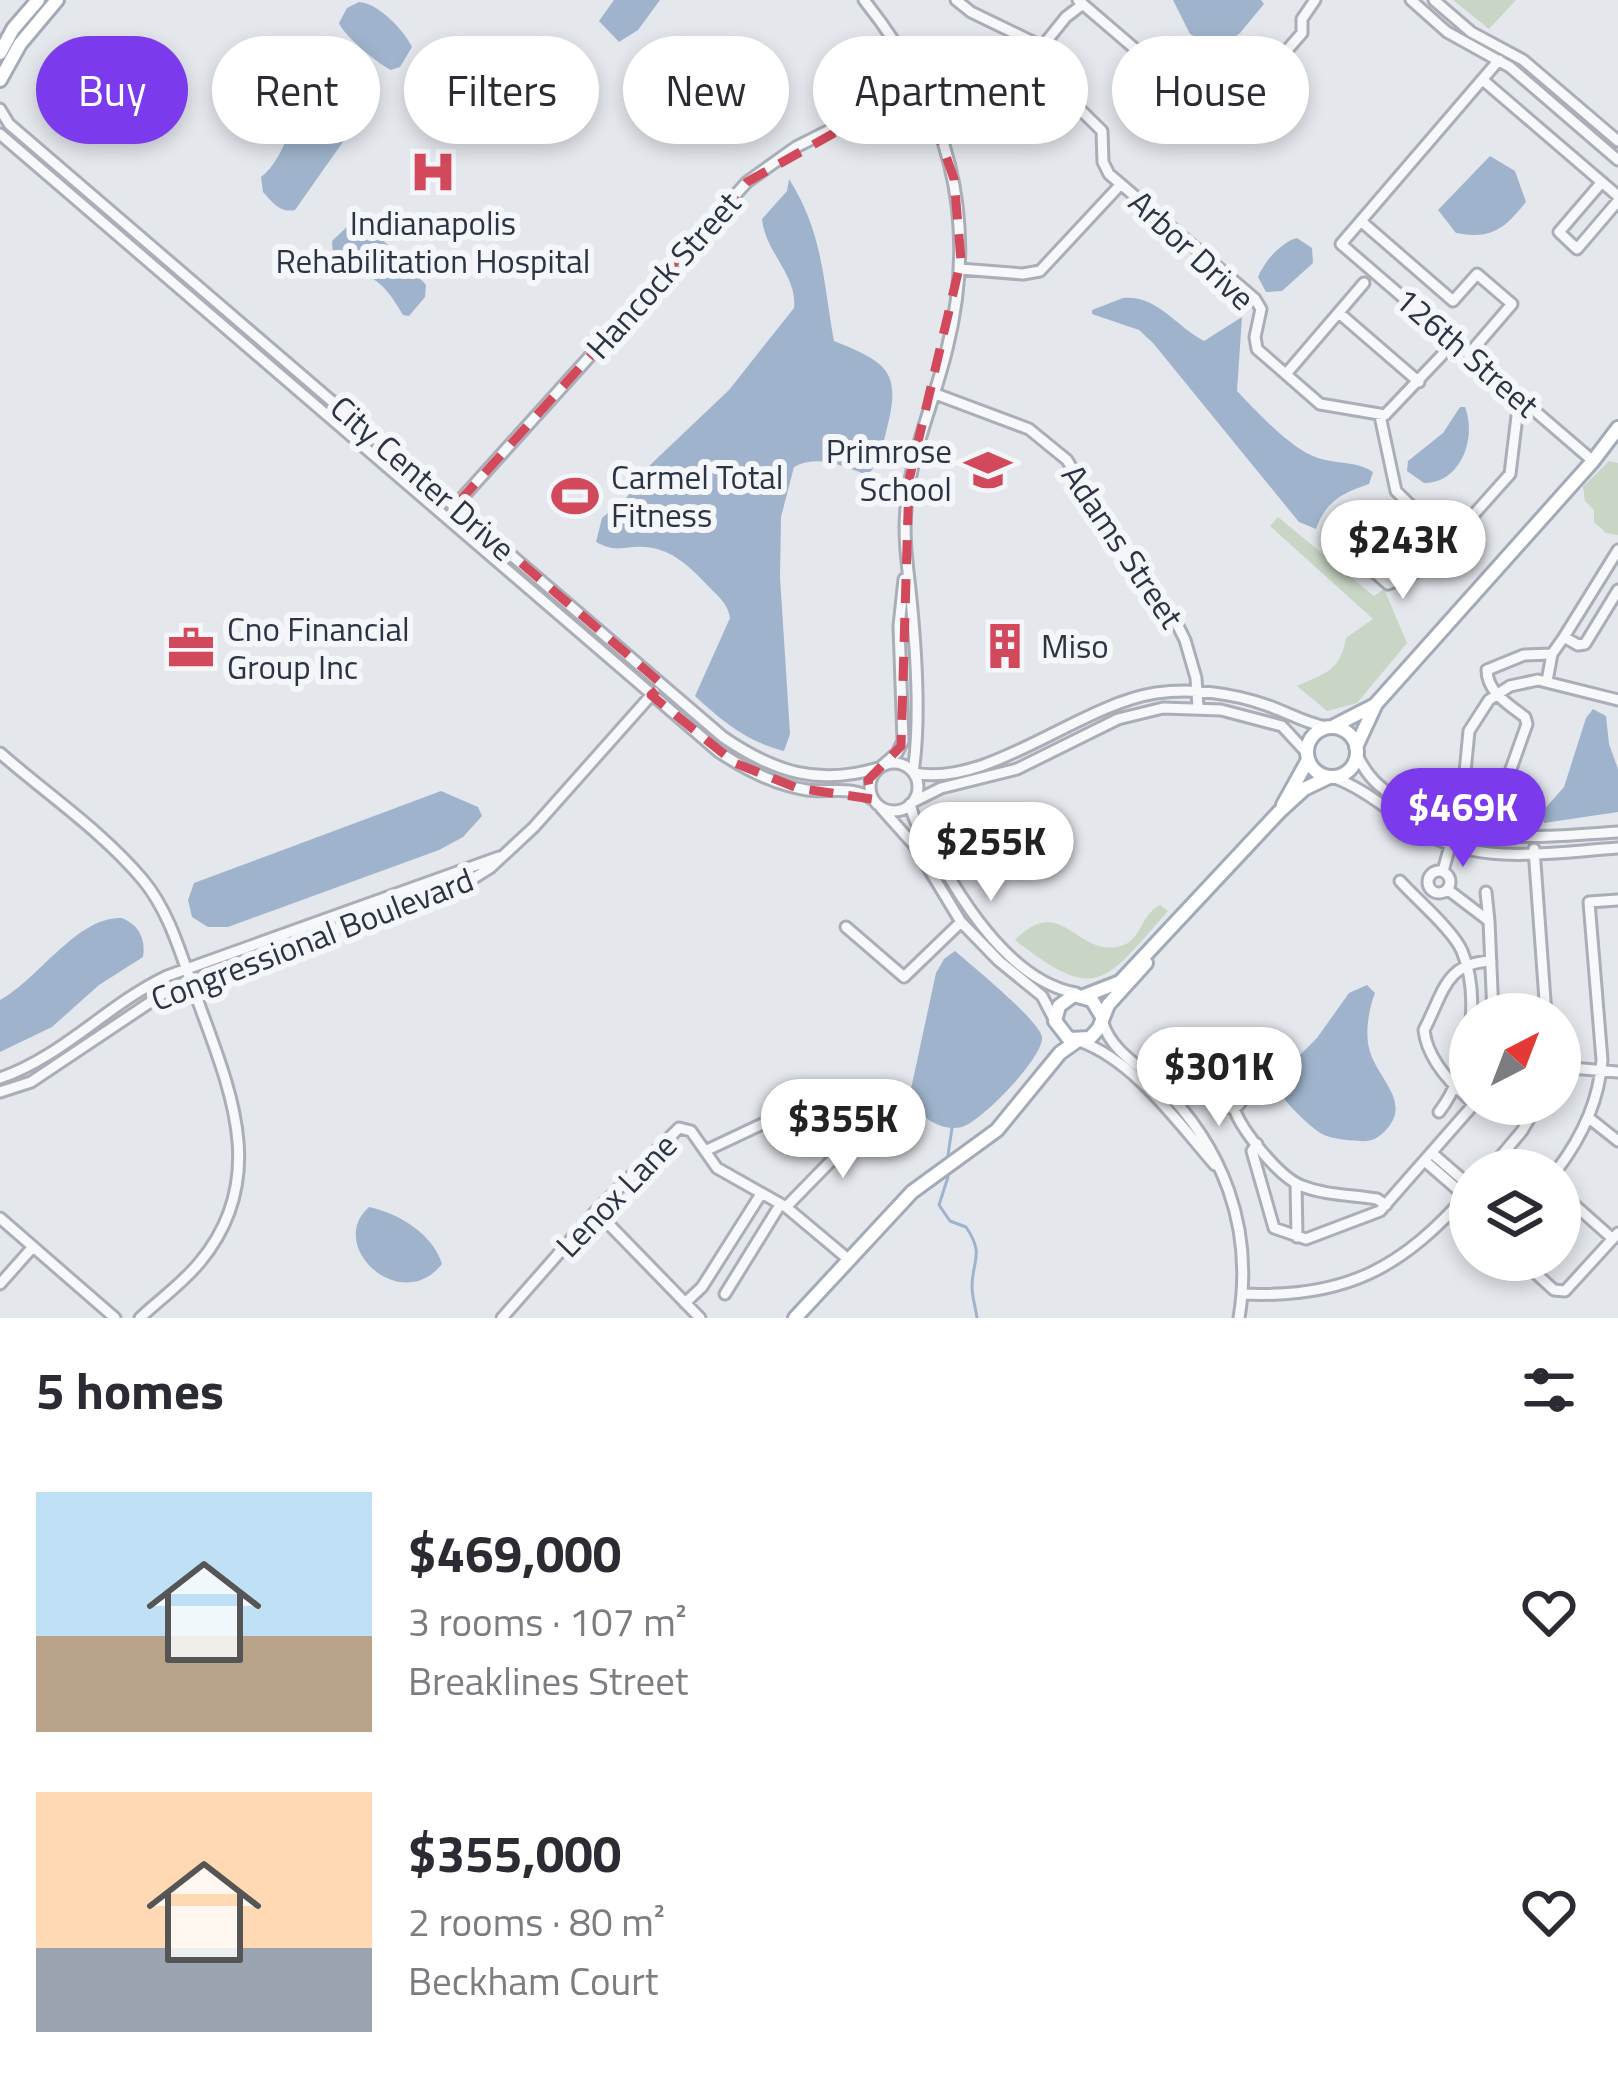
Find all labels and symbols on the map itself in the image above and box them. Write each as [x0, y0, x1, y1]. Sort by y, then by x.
hospital icon: Indianapolis Rehabilitation Hospital [408, 147, 458, 197]
street label: Arbor Drive [1118, 178, 1266, 322]
street label: Hancock Street [574, 180, 752, 370]
place label: Indianapolis Rehabilitation Hospital [276, 198, 590, 286]
street label: 126th Street [1384, 275, 1551, 429]
street label: City Center Drive [319, 383, 527, 573]
place label: Primrose School [826, 426, 952, 514]
school or university icon: Primrose School [963, 445, 1013, 495]
place label: Carmel Total Fitness [611, 452, 783, 540]
street label: Adams Street [1050, 454, 1197, 639]
sports icon: Carmel Total Fitness [550, 471, 600, 521]
pin: $243K [1319, 500, 1487, 602]
place label: Cno Financial Group Inc [227, 604, 410, 692]
building icon: Miso [980, 621, 1030, 671]
place label: Miso [1041, 621, 1109, 671]
office icon: Cno Financial Group Inc [166, 623, 216, 673]
pin: $469K [1379, 768, 1547, 870]
pin: $255K [907, 802, 1075, 904]
street label: Congressional Boulevard [143, 854, 481, 1024]
north arrow [1449, 993, 1581, 1125]
pin: $301K [1135, 1027, 1303, 1129]
pin: $355K [759, 1079, 927, 1181]
street label: Lenox Lane [544, 1122, 688, 1268]

